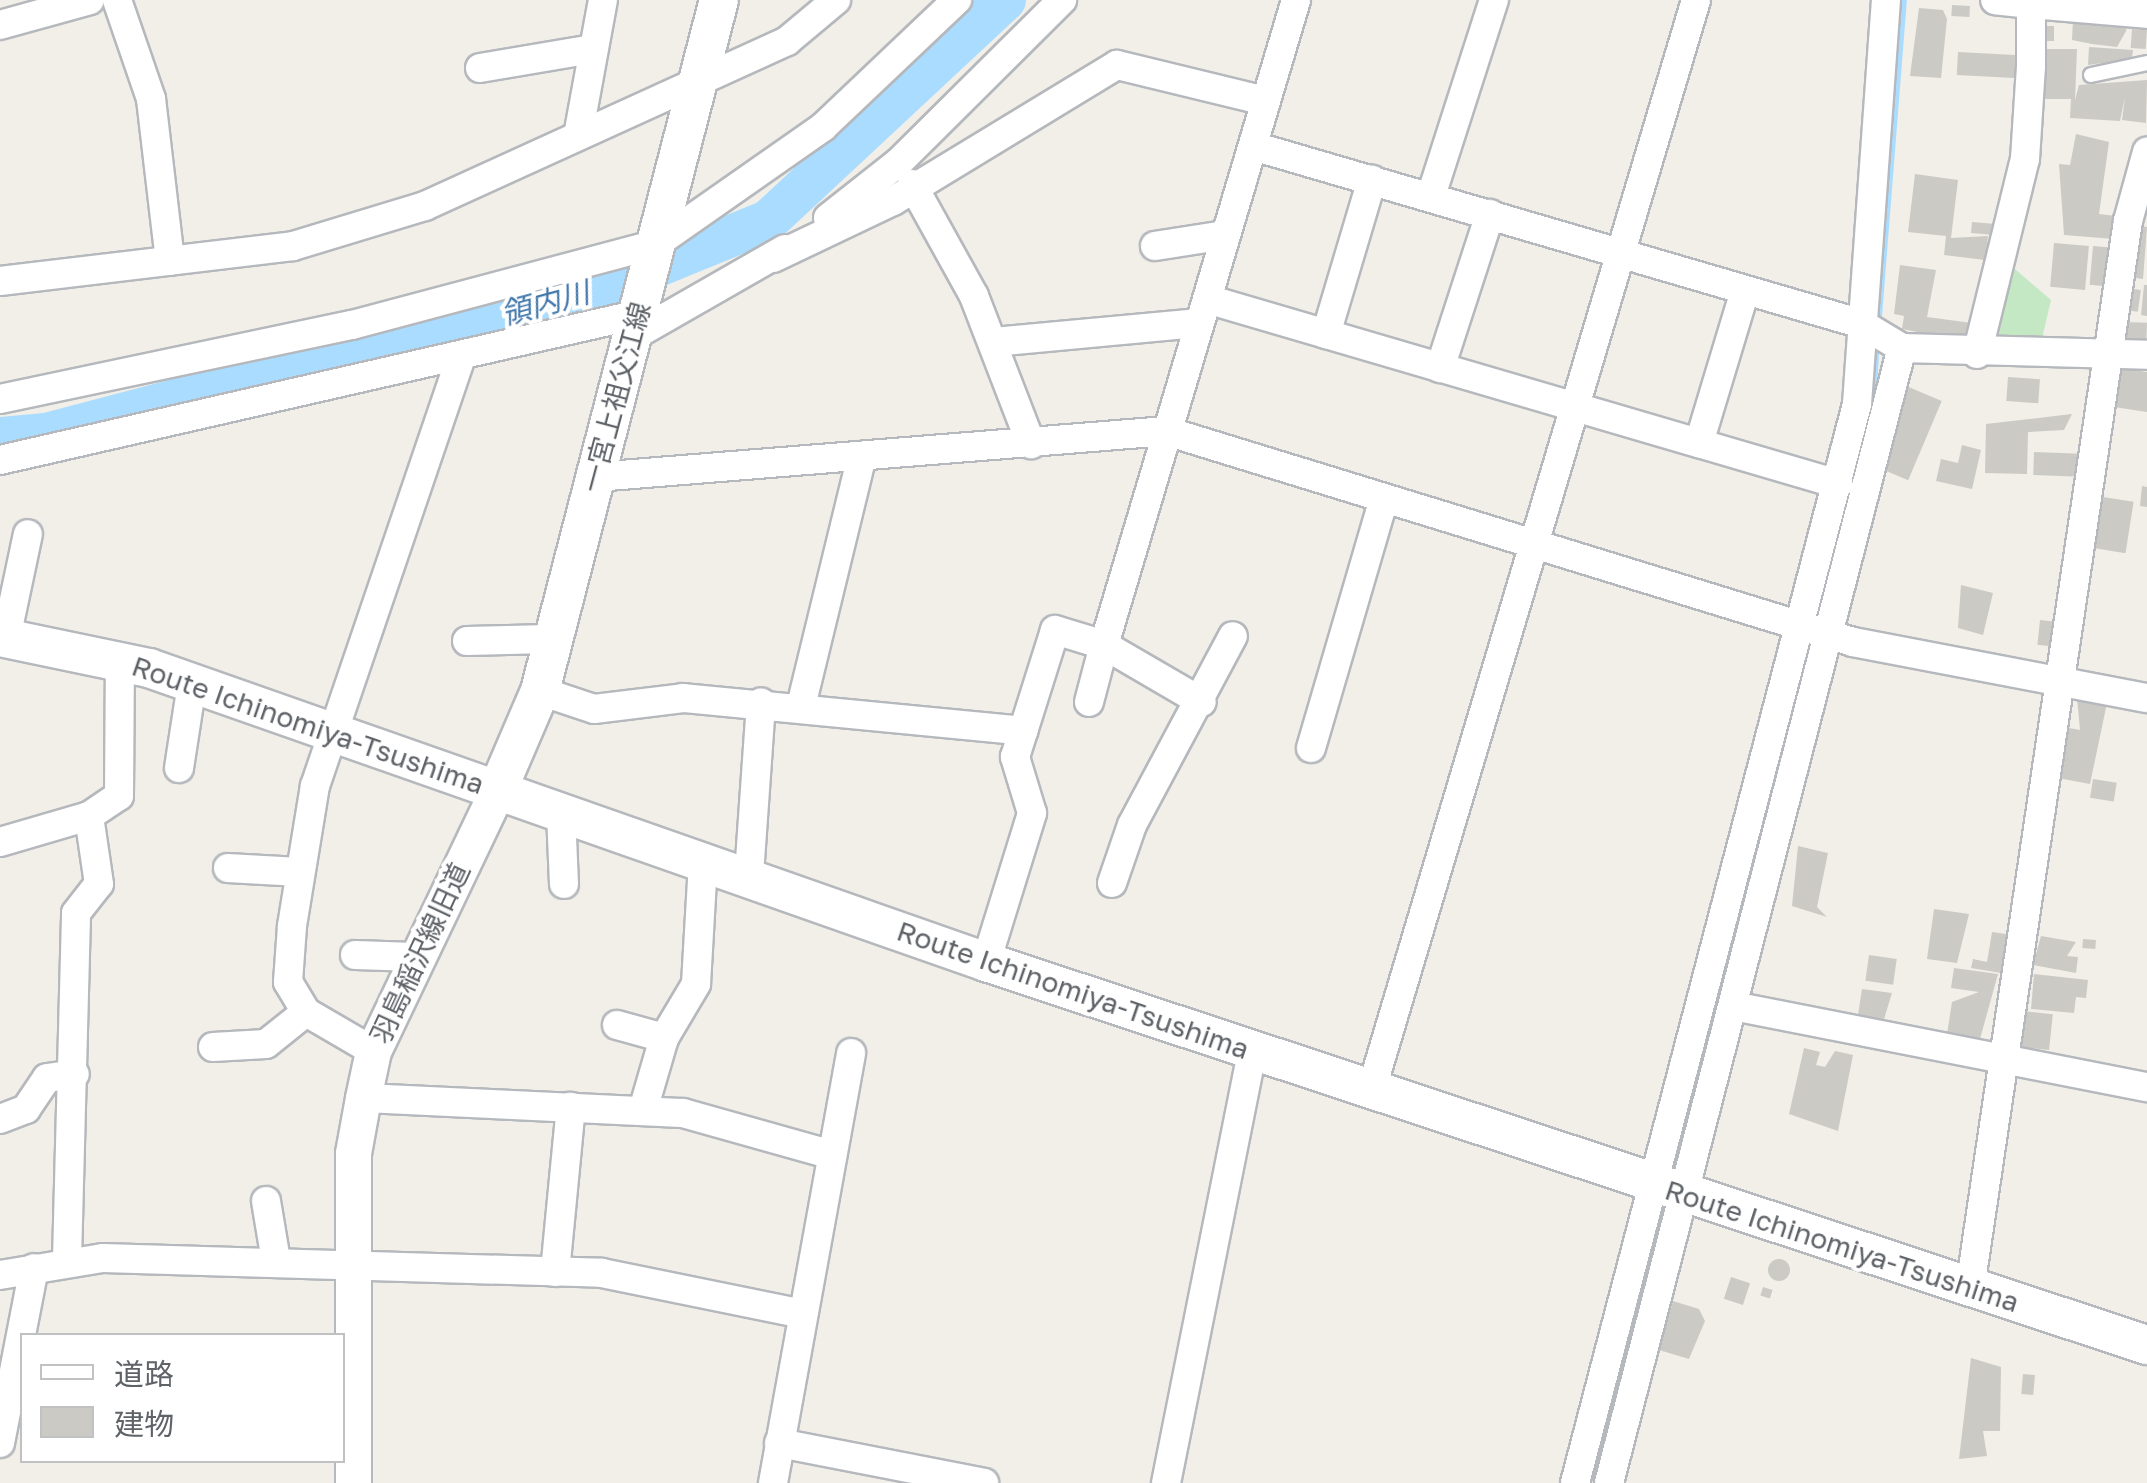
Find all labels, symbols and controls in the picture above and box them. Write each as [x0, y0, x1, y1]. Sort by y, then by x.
water label: 領内川 [497, 274, 593, 332]
street label: 一宮上祖父江線 [574, 298, 658, 496]
street label: Route Ichinomiya-Tsushima [128, 649, 488, 801]
street label: 羽島稲沢線旧道 [363, 857, 477, 1049]
street label: Route Ichinomiya-Tsushima [893, 914, 1253, 1066]
street label: Route Ichinomiya-Tsushima [1661, 1173, 2023, 1319]
legend [20, 1333, 345, 1463]
text: 道路 [114, 1356, 174, 1392]
text: 建物 [114, 1406, 174, 1442]

